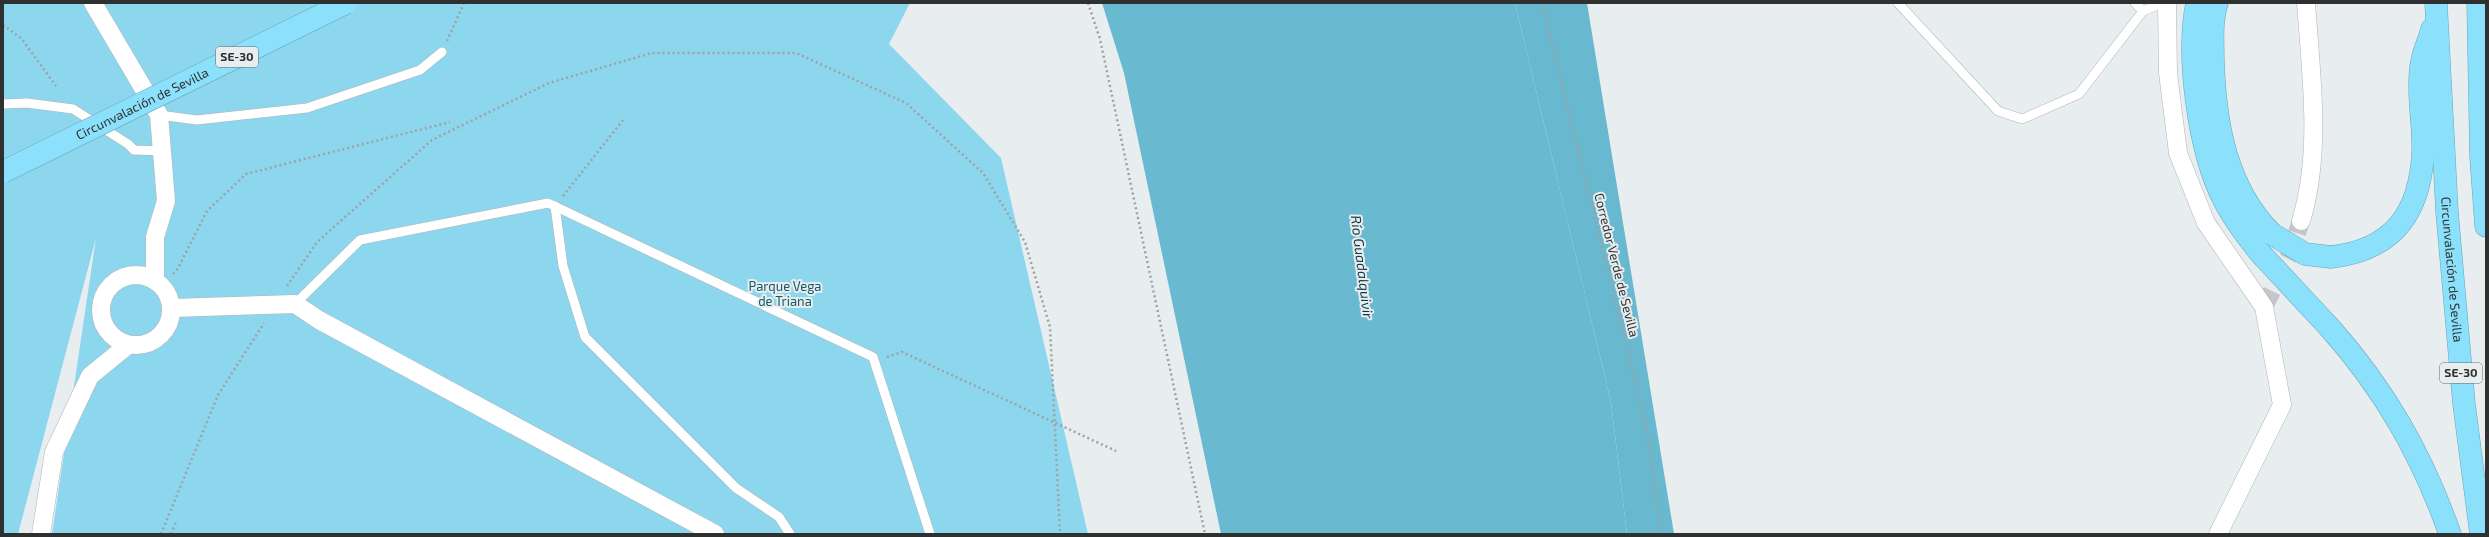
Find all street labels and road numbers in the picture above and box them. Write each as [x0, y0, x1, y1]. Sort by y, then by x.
road number: SE-30 [216, 47, 258, 67]
street label: Circunvalación de Sevilla [73, 64, 211, 143]
street label: Corredor Verde de Sevilla [1591, 191, 1643, 339]
street label: Circunvalación de Sevilla [2438, 196, 2467, 343]
road number: SE-30 [2440, 363, 2482, 383]

